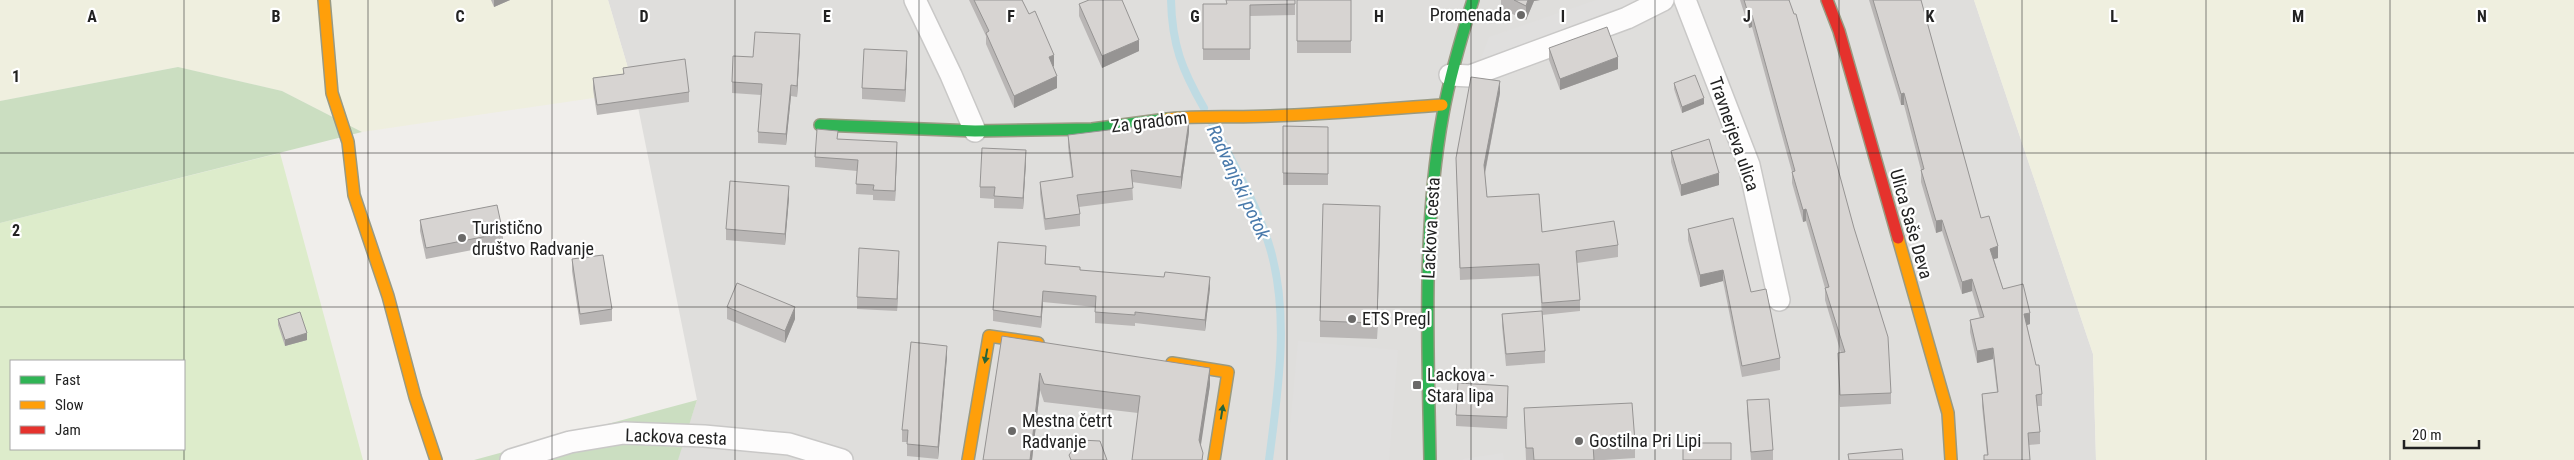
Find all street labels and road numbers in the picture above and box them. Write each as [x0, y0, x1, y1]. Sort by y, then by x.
street label: Travnerjeva ulica [1705, 74, 1764, 194]
street label: Za gradom [1110, 106, 1188, 137]
street label: Ulica Saše Deva [1886, 167, 1937, 281]
street label: Lackova cesta [1417, 177, 1444, 279]
street label: Lackova cesta [625, 424, 727, 449]

